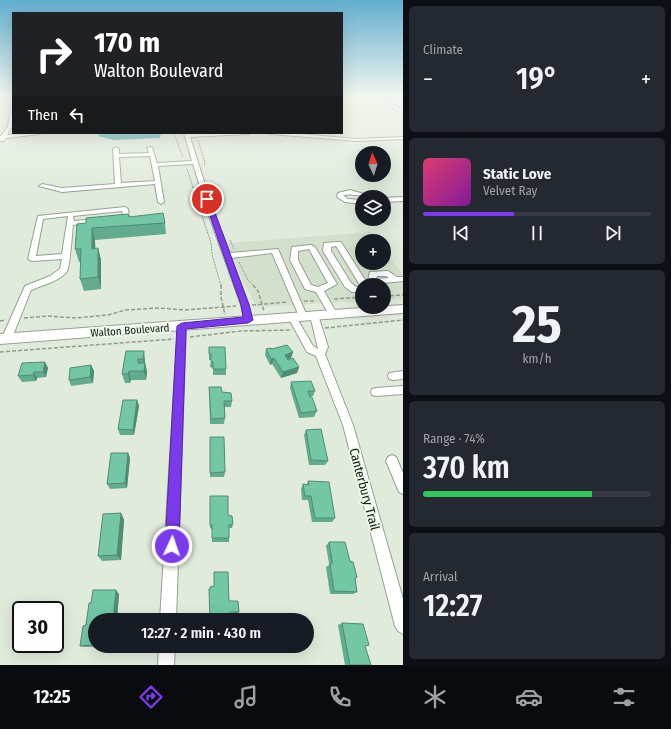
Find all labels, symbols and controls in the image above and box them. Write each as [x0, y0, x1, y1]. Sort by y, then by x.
text: 170 m [94, 26, 160, 59]
icon: right [28, 28, 80, 80]
text: Climate [423, 42, 463, 57]
text: Walton Boulevard [94, 60, 223, 82]
text: 19° [516, 61, 558, 97]
text: − [423, 66, 433, 93]
text: + [641, 66, 651, 93]
icon: left [66, 104, 88, 126]
text: Then [28, 106, 58, 124]
north arrow [355, 146, 391, 182]
map controls [355, 146, 391, 314]
text: Static Love [483, 165, 551, 183]
pin [190, 182, 224, 216]
text: Velvet Ray [483, 183, 537, 198]
icon: arrive [196, 188, 218, 210]
button: layers [355, 190, 391, 226]
icon: previous [450, 222, 472, 244]
icon: pause [526, 222, 548, 244]
icon: next [602, 222, 624, 244]
button: + [355, 234, 391, 270]
button: − [355, 278, 391, 314]
text: 25 [512, 293, 562, 356]
street label: Walton Boulevard [90, 321, 170, 340]
text: km/h [523, 351, 552, 366]
text: Range · 74% [423, 431, 485, 446]
street label: Canterbury Trail [346, 446, 383, 533]
text: 370 km [423, 450, 510, 486]
position arrow [151, 525, 193, 567]
text: Arrival [423, 569, 457, 584]
text: 12:27 [423, 588, 482, 624]
speed limit sign: 30 [12, 601, 64, 653]
text: 12:27 · 2 min · 430 m [141, 624, 261, 642]
icon: directions [137, 683, 165, 711]
icon: music [232, 683, 260, 711]
icon: phone [326, 683, 354, 711]
icon: climate [421, 683, 449, 711]
icon: car [515, 683, 543, 711]
icon: filters [610, 683, 638, 711]
text: 12:25 [33, 686, 71, 708]

